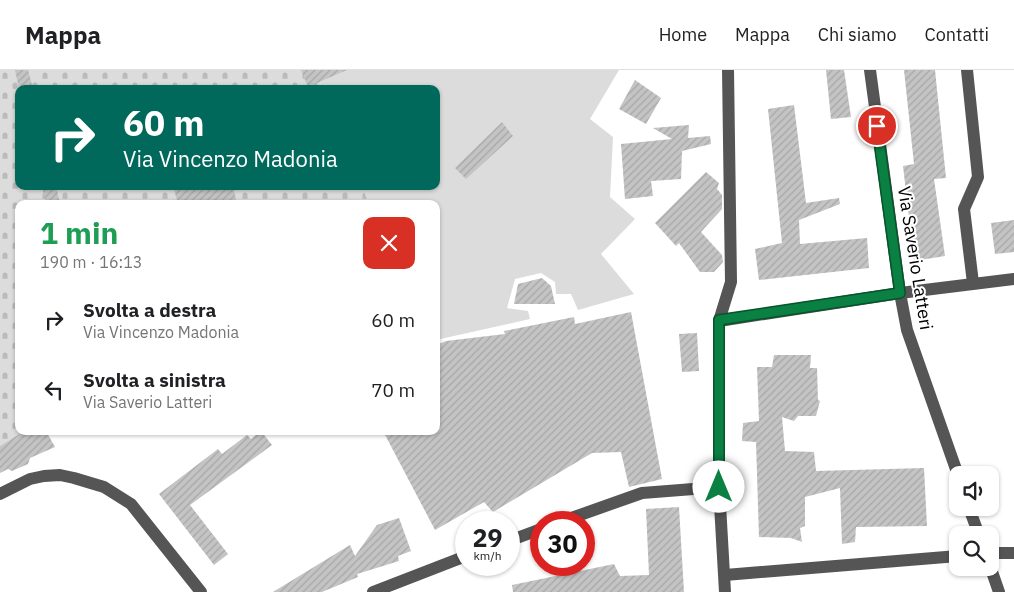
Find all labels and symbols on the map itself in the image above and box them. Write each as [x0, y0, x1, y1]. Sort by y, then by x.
pin [856, 105, 898, 147]
street label: Via Saverio Latteri [893, 184, 938, 331]
position arrow [692, 460, 744, 512]
speed limit sign: 30 [530, 511, 595, 576]

